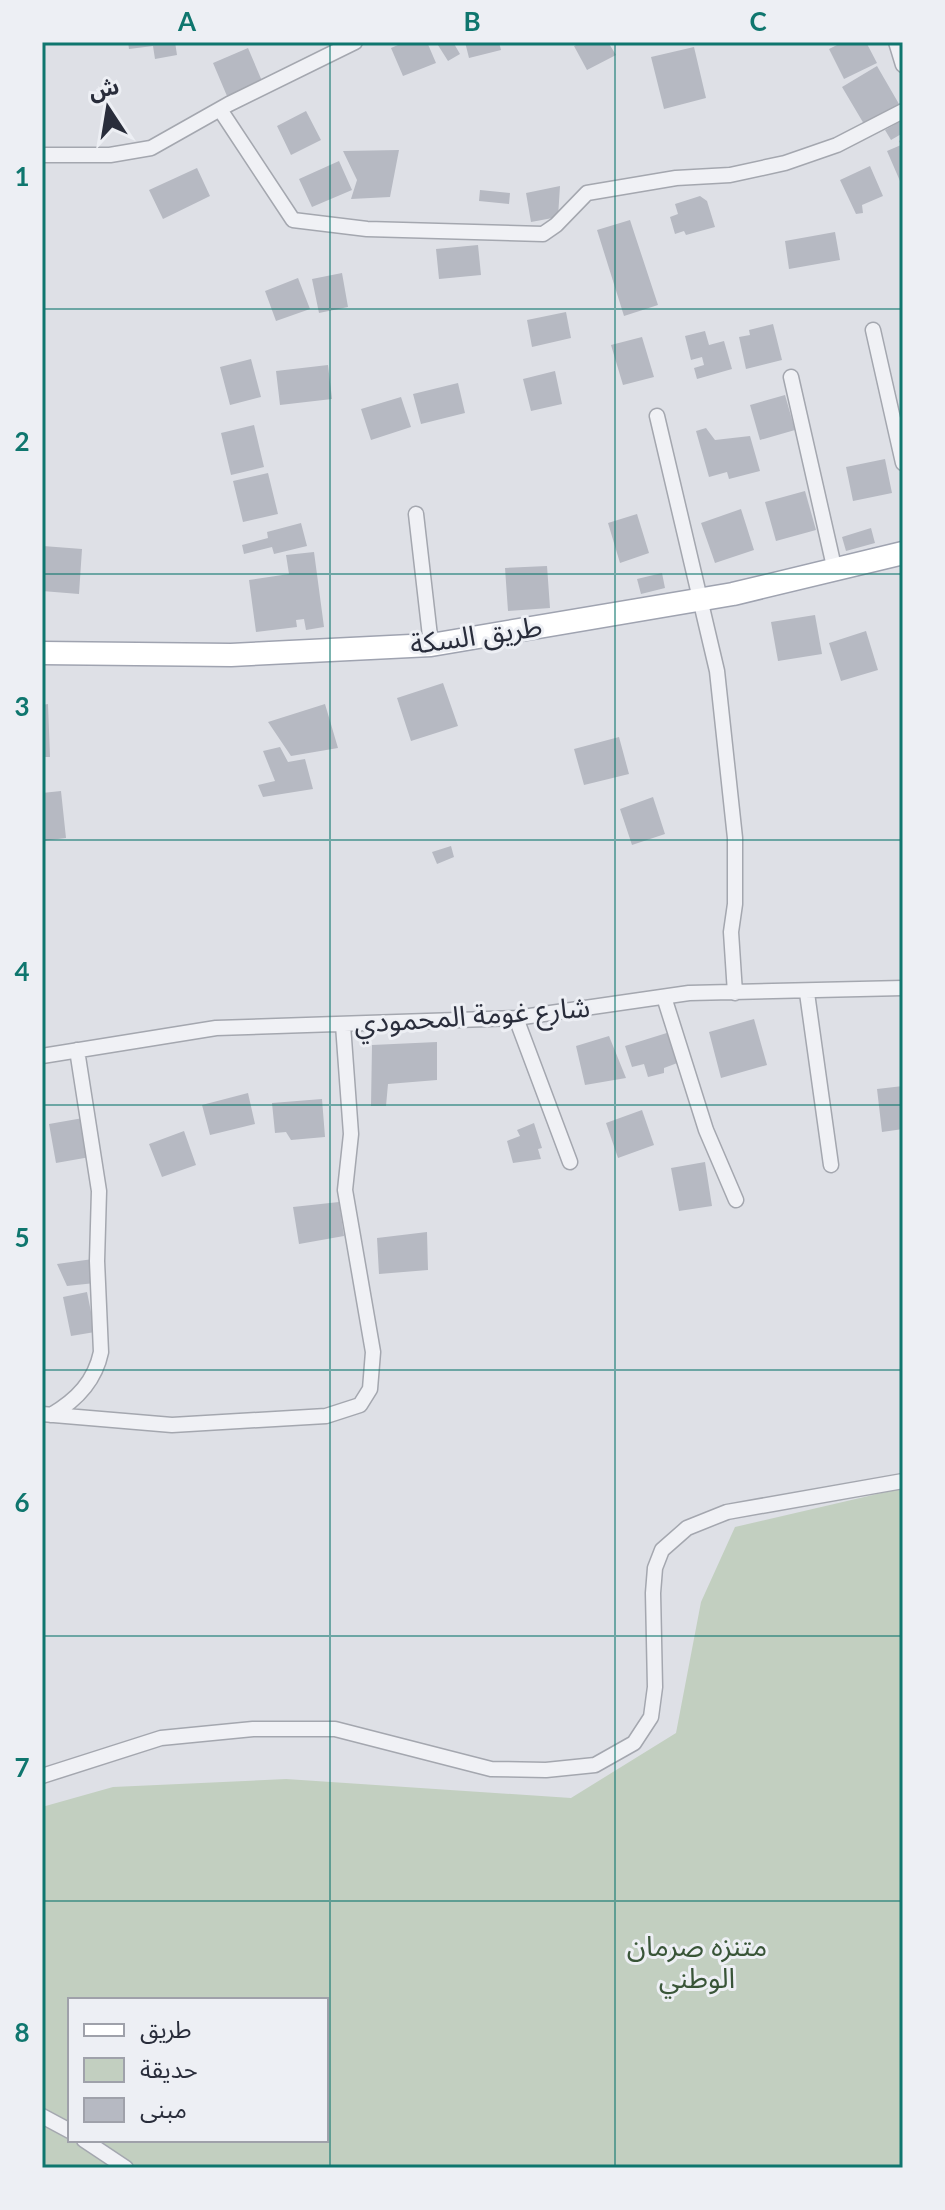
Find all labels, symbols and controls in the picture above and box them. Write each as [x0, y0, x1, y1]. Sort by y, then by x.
text: A [177, 5, 197, 37]
text: B [463, 5, 481, 37]
text: C [749, 5, 767, 37]
north arrow [68, 68, 148, 148]
text: ش [86, 72, 121, 104]
text: 1 [14, 160, 30, 192]
text: 2 [14, 425, 30, 457]
street label: طريق السكة [408, 608, 544, 662]
text: 3 [14, 690, 30, 722]
text: 4 [14, 955, 30, 987]
street label: شارع غومة المحمودي [353, 989, 591, 1045]
text: 5 [14, 1221, 30, 1253]
text: 6 [14, 1486, 30, 1518]
text: 7 [14, 1751, 30, 1783]
park label: متنزه صرمان الوطني [627, 1928, 767, 1999]
legend [68, 1998, 328, 2142]
text: طريق [140, 2014, 192, 2045]
text: 8 [14, 2016, 30, 2048]
text: حديقة [140, 2054, 198, 2083]
text: مبنى [140, 2094, 187, 2123]

